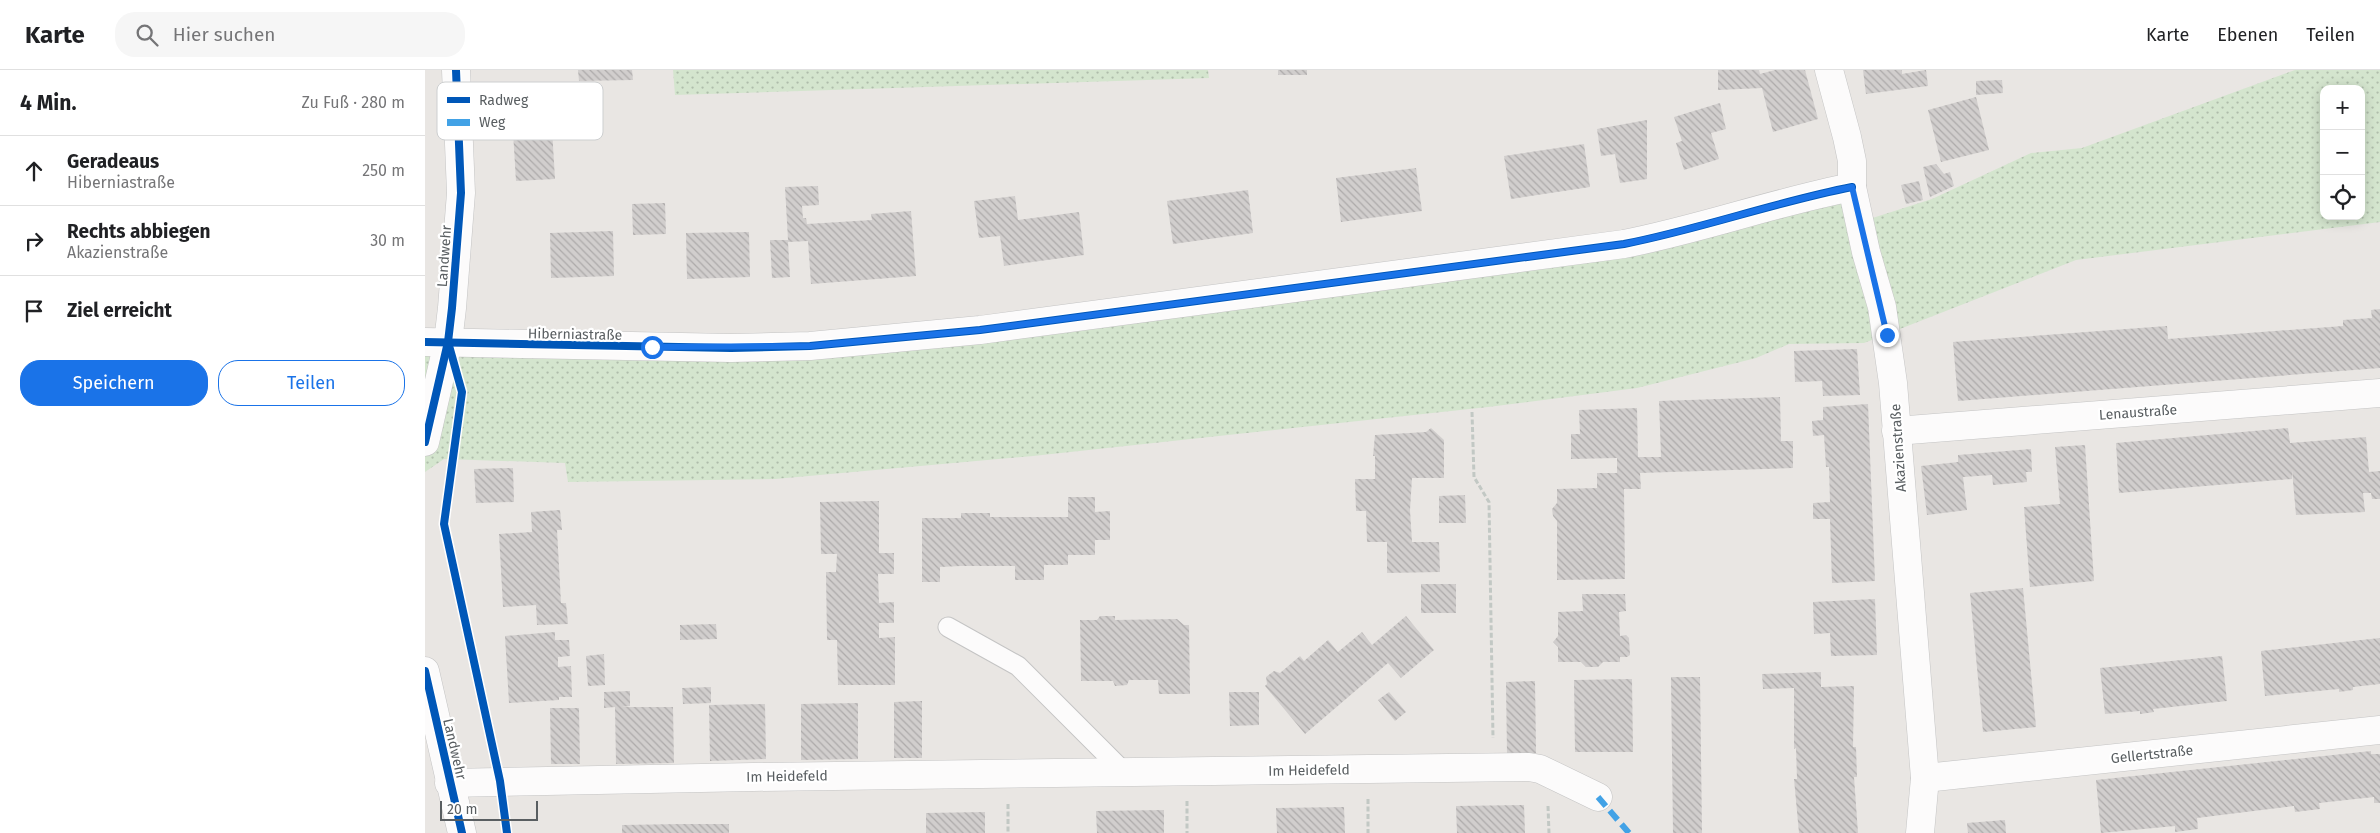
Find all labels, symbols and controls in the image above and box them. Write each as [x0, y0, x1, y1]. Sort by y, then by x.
search box [115, 12, 465, 57]
text: Karte [25, 21, 85, 49]
icon: search [133, 21, 161, 49]
text: Hier suchen [173, 23, 275, 46]
text: Karte [2146, 24, 2189, 46]
text: Ebenen [2217, 24, 2278, 46]
text: Teilen [2306, 24, 2355, 46]
legend [437, 82, 603, 140]
map controls [2320, 85, 2365, 220]
button: + [2320, 85, 2365, 130]
text: 4 Min. [20, 90, 76, 116]
text: Radweg [479, 92, 529, 109]
text: Zu Fuß · 280 m [301, 93, 405, 112]
text: Weg [479, 114, 506, 131]
button: − [2320, 130, 2365, 175]
text: Geradeaus [67, 150, 159, 173]
icon: ahead [20, 157, 48, 185]
text: 250 m [362, 161, 405, 180]
text: Hiberniastraße [67, 173, 175, 192]
button: locate [2320, 175, 2365, 220]
text: Rechts abbiegen [67, 220, 210, 243]
street label: Landwehr [434, 224, 455, 288]
icon: right [20, 227, 48, 255]
text: 30 m [370, 231, 405, 250]
text: Akazienstraße [67, 243, 168, 262]
icon: arrive [20, 297, 48, 325]
text: Ziel erreicht [67, 299, 172, 322]
route end [1876, 324, 1899, 347]
street label: Hiberniastraße [528, 325, 622, 344]
route start [641, 336, 664, 359]
button: Speichern [20, 360, 208, 406]
button: Teilen [218, 360, 405, 406]
street label: Lenaustraße [2098, 401, 2178, 424]
street label: Akazienstraße [1887, 403, 1910, 493]
street label: Landwehr [439, 717, 470, 782]
street label: Gellertstraße [2110, 742, 2194, 767]
street label: Im Heidefeld [1268, 761, 1350, 780]
street label: Im Heidefeld [746, 767, 828, 786]
scale bar [440, 798, 537, 821]
text: 20 m [447, 801, 477, 818]

